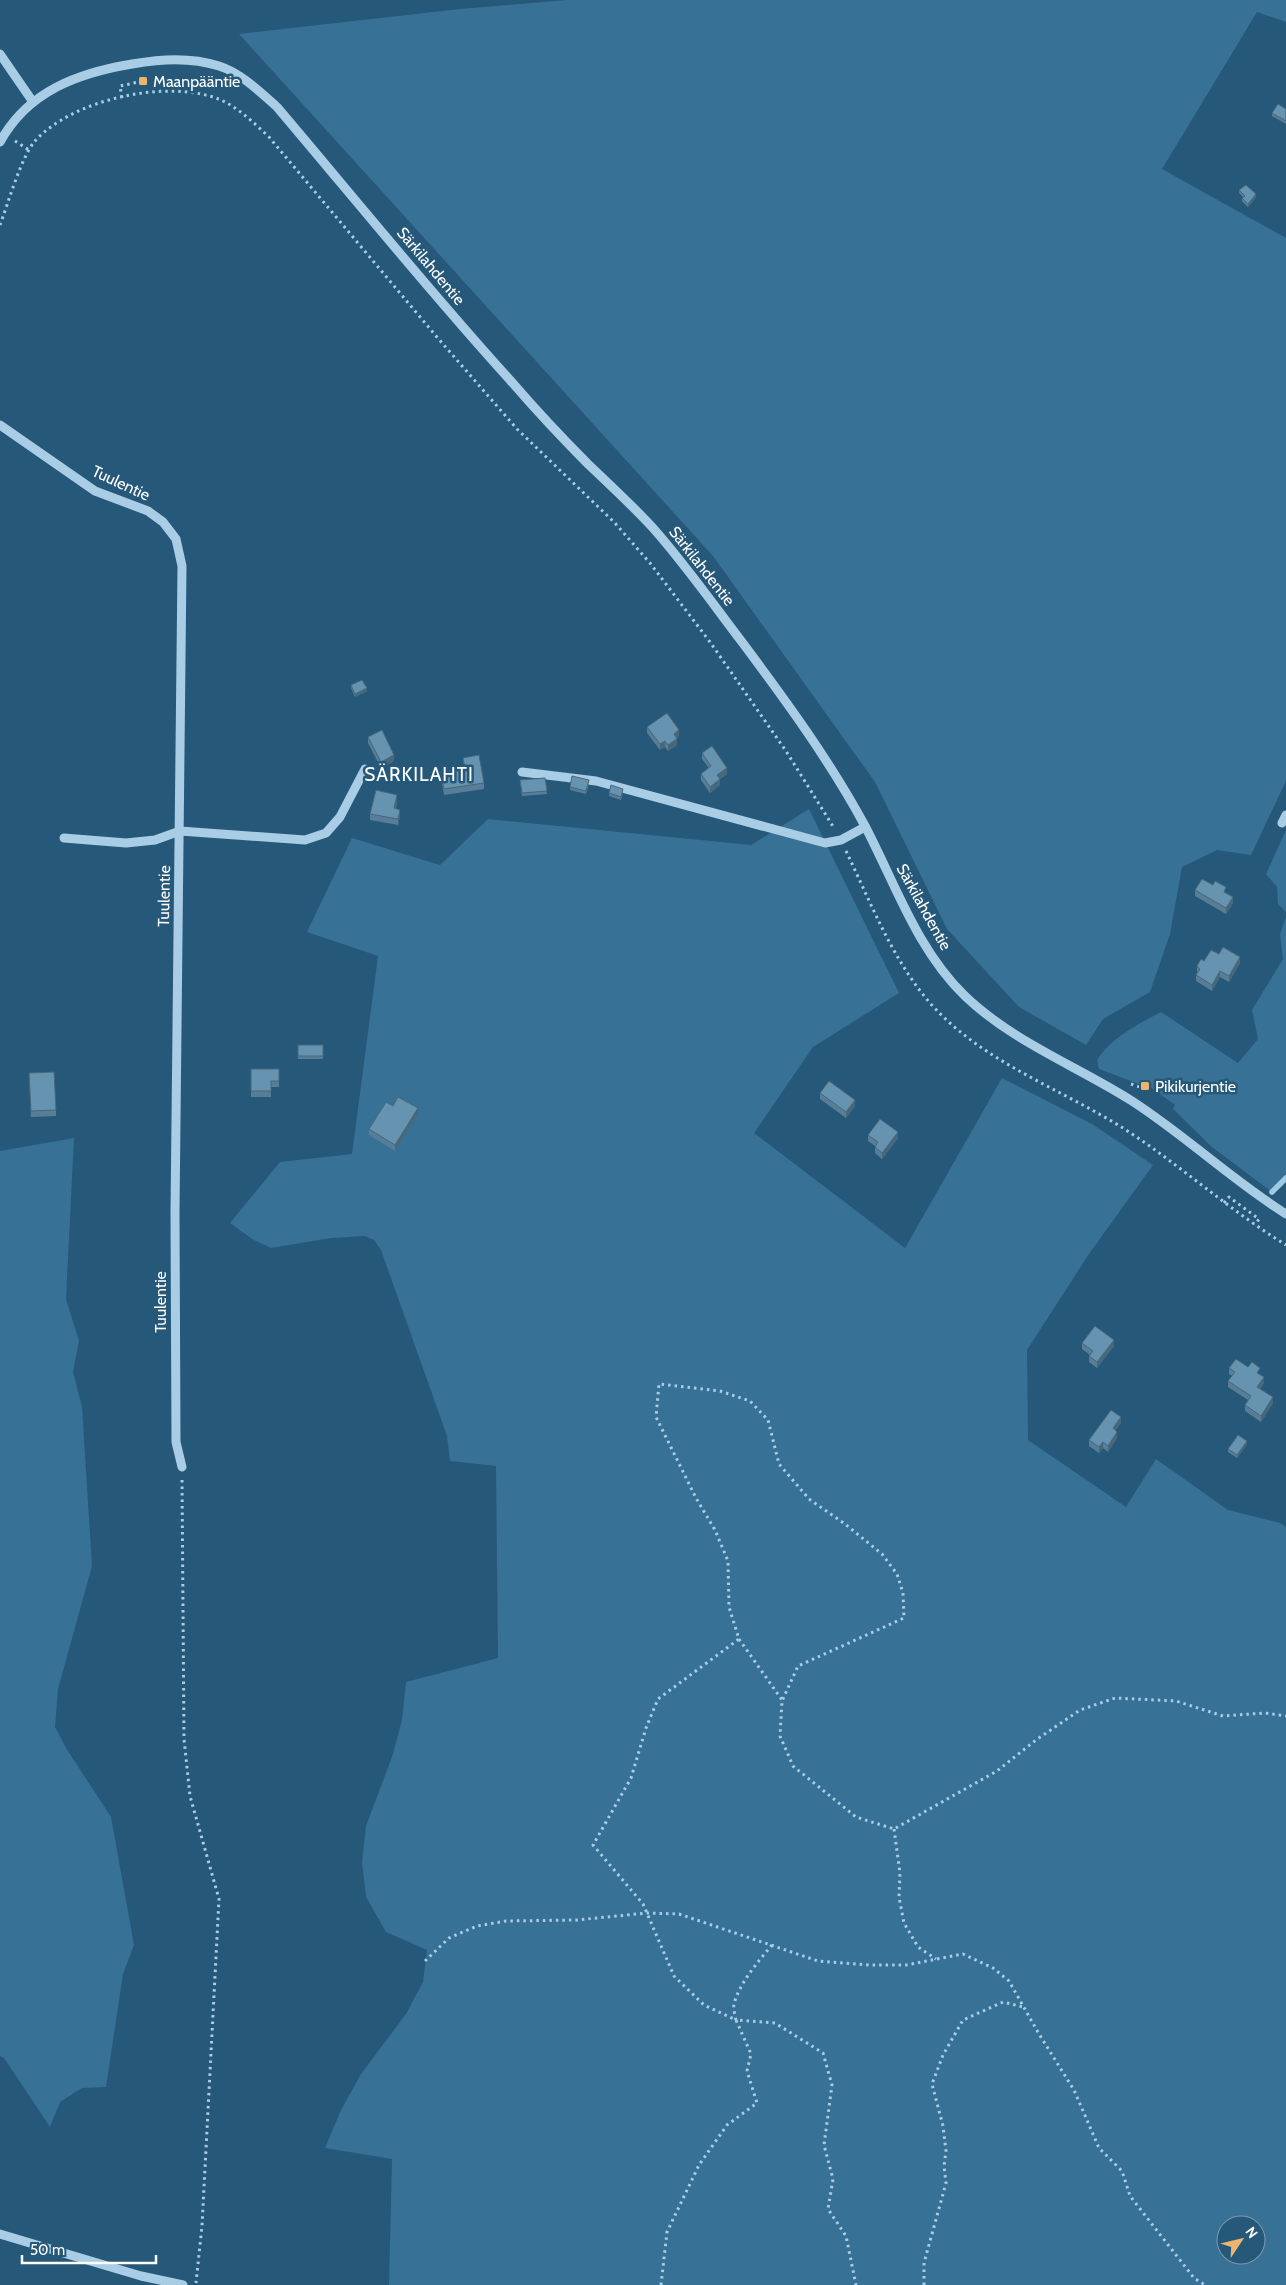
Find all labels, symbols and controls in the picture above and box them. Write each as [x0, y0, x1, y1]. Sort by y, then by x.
place label: Maanpääntie [153, 72, 240, 91]
marker: Maanpääntie [137, 75, 149, 87]
street label: Särkilahdentie [393, 223, 469, 309]
street label: Tuulentie [89, 461, 153, 505]
street label: Särkilahdentie [665, 522, 739, 610]
district label: SÄRKILAHTI [364, 763, 474, 786]
street label: Särkilahdentie [893, 861, 955, 953]
street label: Tuulentie [154, 865, 174, 927]
place label: Pikikurjentie [1155, 1077, 1236, 1096]
marker: Pikikurjentie [1139, 1080, 1151, 1092]
street label: Tuulentie [151, 1271, 170, 1333]
north arrow [1216, 2215, 1266, 2265]
text: N [1241, 2223, 1262, 2242]
scale bar [22, 2232, 156, 2264]
text: 50 m [30, 2241, 65, 2259]

